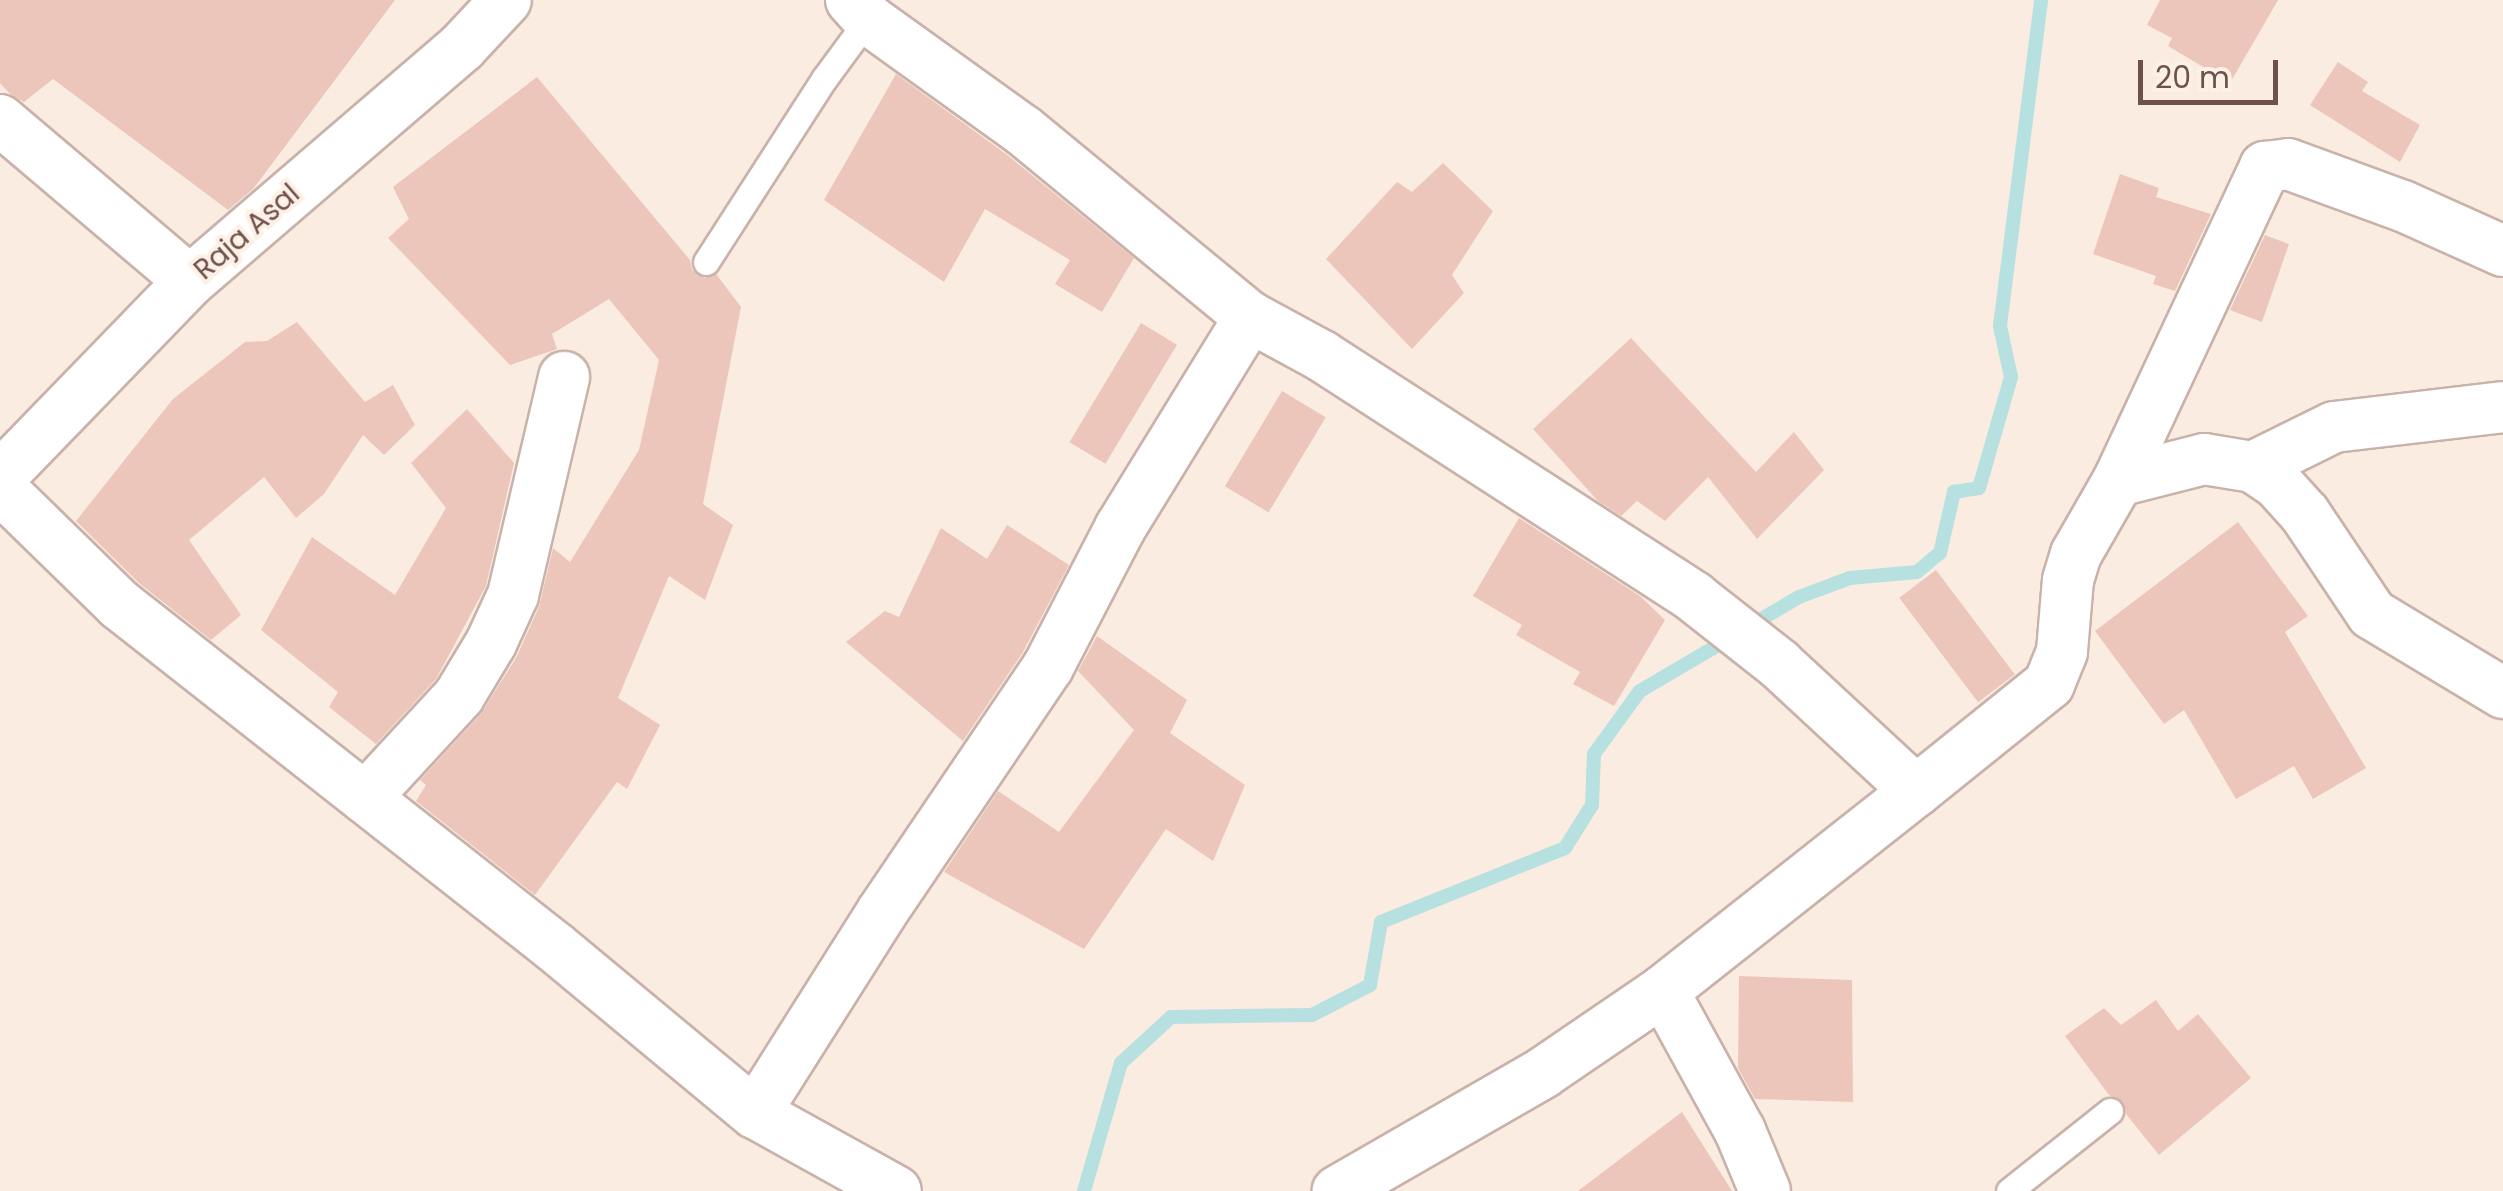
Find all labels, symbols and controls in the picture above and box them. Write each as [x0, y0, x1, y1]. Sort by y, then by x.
scale bar [2143, 40, 2283, 102]
text: 20 m [2155, 56, 2230, 99]
street label: Raja Asal [187, 177, 307, 287]

